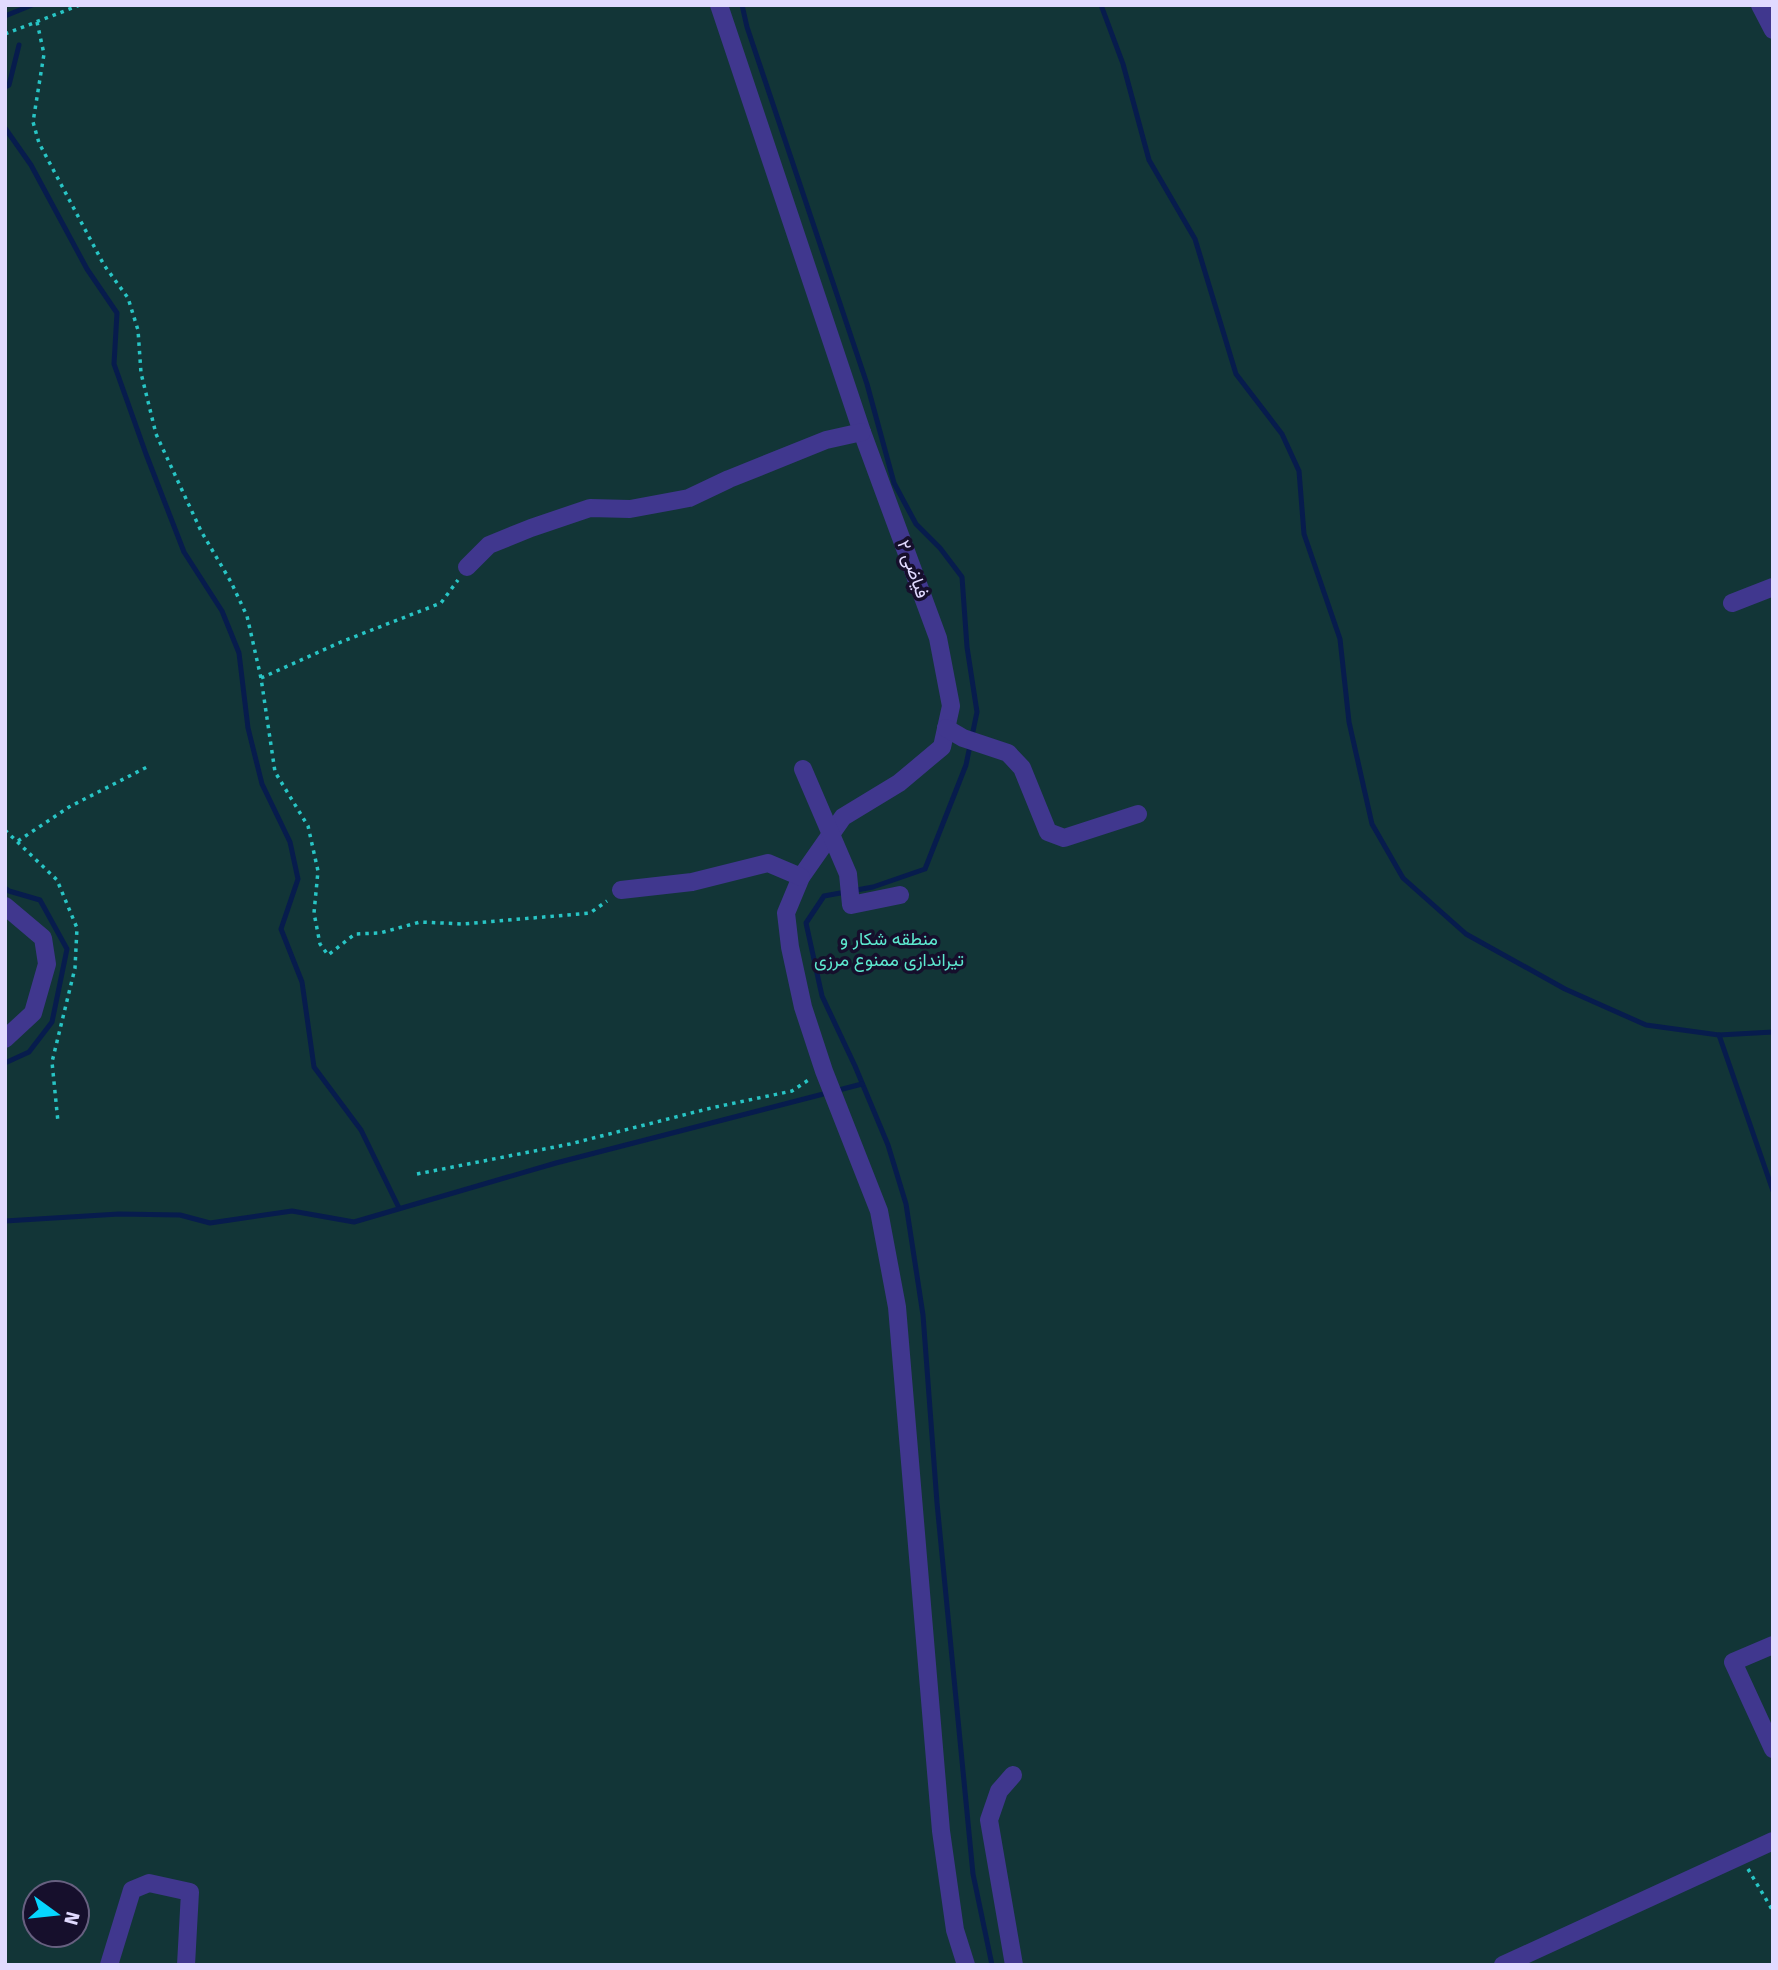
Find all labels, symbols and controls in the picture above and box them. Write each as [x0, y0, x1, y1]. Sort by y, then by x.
street label: فیاضی ۲ [892, 537, 934, 601]
park label: منطقه شکار و تیراندازی ممنوع مرزی [814, 928, 964, 972]
north arrow [21, 1879, 91, 1949]
text: N [59, 1909, 85, 1927]

